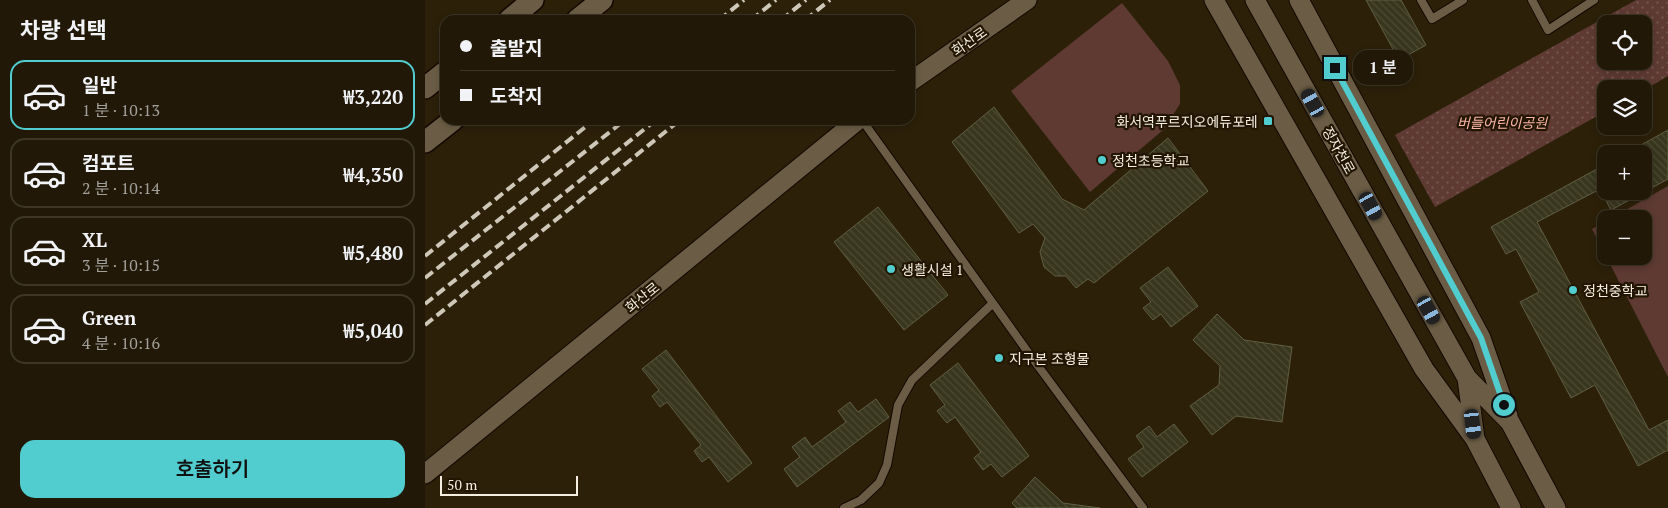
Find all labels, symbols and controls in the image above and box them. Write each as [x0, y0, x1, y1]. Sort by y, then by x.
text: 차량 선택 [20, 15, 107, 44]
map controls [1597, 15, 1652, 265]
button: locate [1597, 15, 1652, 70]
street label: 화산로 [948, 22, 990, 60]
text: 출발지 [490, 35, 542, 60]
callout: 1 분 [1353, 50, 1413, 86]
text: 1 분 [1369, 56, 1397, 78]
route end [1324, 57, 1346, 79]
text: 일반 [82, 72, 117, 97]
icon: car [22, 73, 67, 118]
button: layers [1597, 80, 1652, 135]
text: 도착지 [490, 83, 542, 108]
text: ₩3,220 [343, 84, 403, 109]
car [1299, 86, 1326, 120]
text: 1 분 · 10:13 [82, 99, 160, 121]
place label: 화서역푸르지오에듀포레 [1116, 112, 1258, 131]
park label: 버들어린이공원 [1457, 113, 1548, 132]
marker: 화서역푸르지오에듀포레 [1262, 115, 1274, 127]
street label: 정자천로 [1318, 123, 1360, 177]
button: + [1597, 145, 1652, 200]
text: 컴포트 [82, 150, 134, 175]
icon: car [22, 151, 67, 196]
place label: 정천초등학교 [1112, 151, 1189, 170]
marker: 정천초등학교 [1096, 154, 1108, 166]
text: ₩4,350 [343, 162, 403, 187]
text: 2 분 · 10:14 [82, 177, 160, 199]
car [1357, 189, 1384, 223]
button: − [1597, 210, 1652, 265]
text: XL [82, 227, 107, 252]
icon: car [22, 229, 67, 274]
text: ₩5,480 [343, 240, 403, 265]
text: 3 분 · 10:15 [82, 254, 160, 276]
place label: 생활시설 1 [901, 260, 963, 279]
marker: 생활시설 1 [885, 263, 897, 275]
street label: 화산로 [621, 277, 663, 317]
place label: 정천중학교 [1583, 281, 1648, 300]
marker: 정천중학교 [1567, 284, 1579, 296]
car [1415, 293, 1442, 327]
text: Green [82, 305, 136, 330]
icon: car [22, 307, 67, 352]
text: ₩5,040 [343, 318, 403, 343]
text: 4 분 · 10:16 [82, 332, 160, 354]
place label: 지구본 조형물 [1009, 349, 1090, 368]
marker: 지구본 조형물 [993, 352, 1005, 364]
route start [1493, 394, 1515, 416]
car [1463, 408, 1482, 440]
button: 호출하기 [20, 440, 405, 498]
scale bar [440, 473, 577, 496]
text: 50 m [447, 475, 477, 494]

